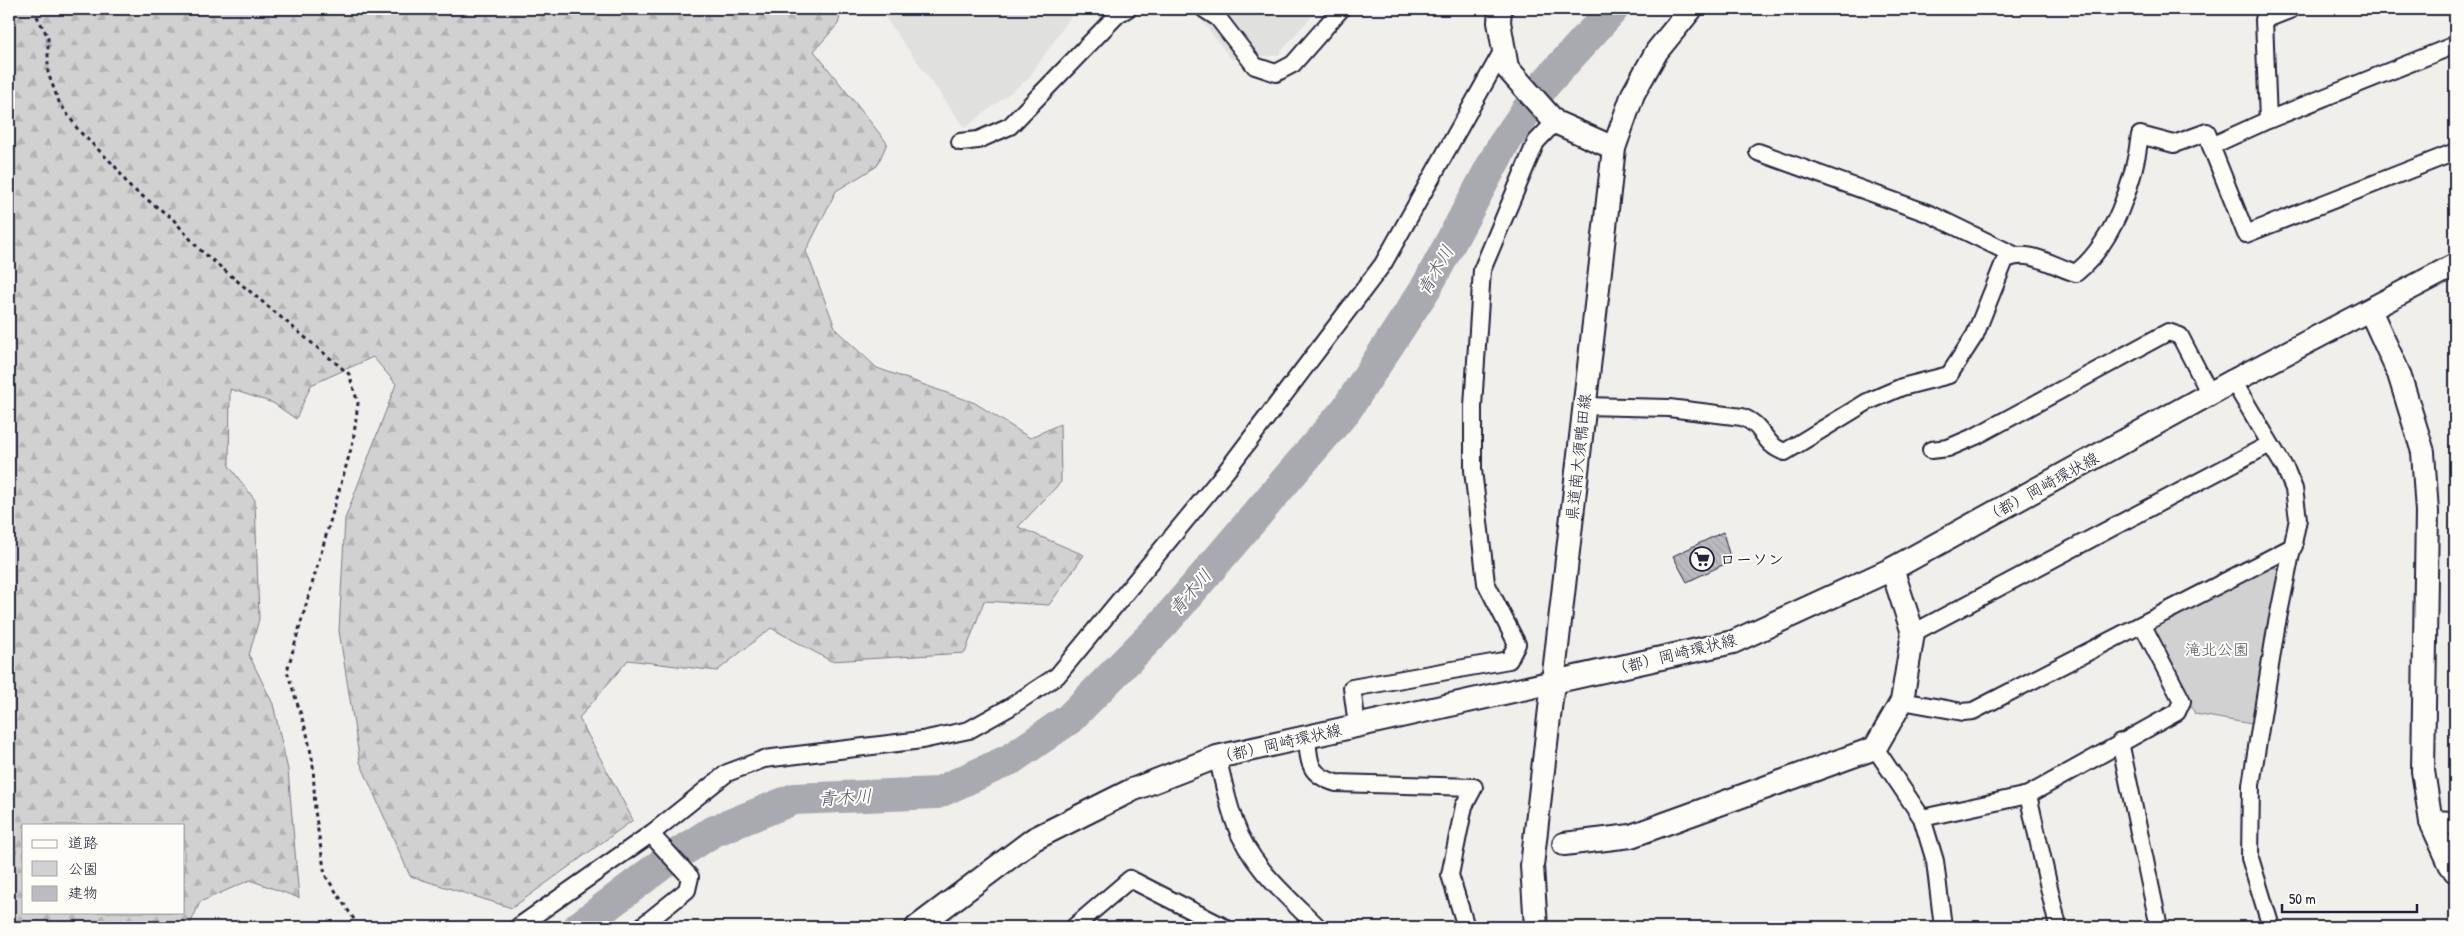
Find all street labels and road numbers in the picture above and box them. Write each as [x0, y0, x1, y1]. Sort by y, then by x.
street label: 県道南大須鴨田線 [1560, 392, 1596, 522]
street label: （都）岡崎環状線 [1980, 446, 2102, 528]
street label: （都）岡崎環状線 [1609, 628, 1739, 680]
street label: （都）岡崎環状線 [1214, 718, 1344, 768]

